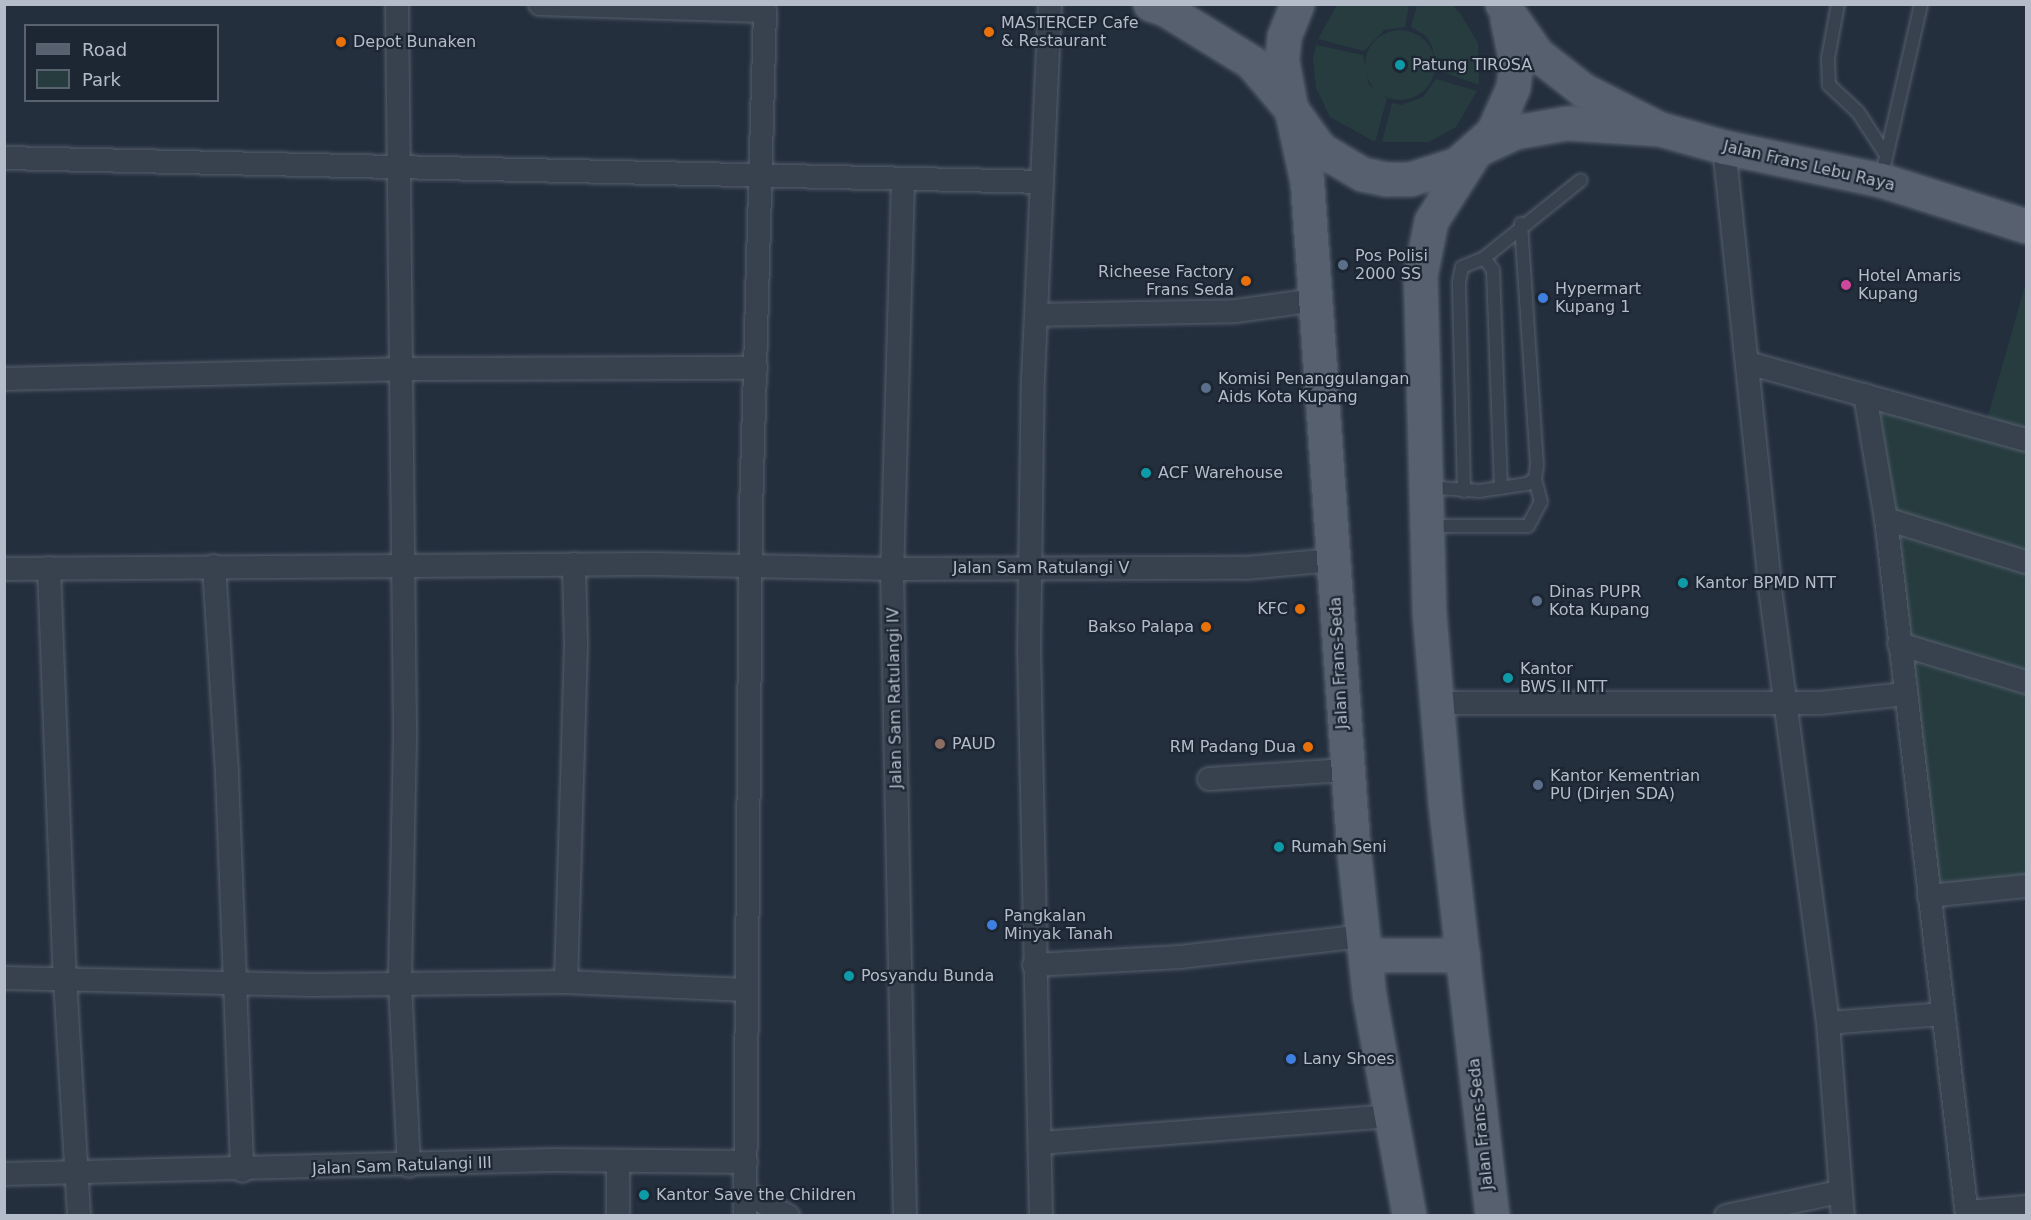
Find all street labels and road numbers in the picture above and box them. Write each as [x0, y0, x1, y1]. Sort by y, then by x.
street label: Jalan Frans Lebu Raya [1721, 137, 1897, 195]
street label: Jalan Sam Ratulangi V [953, 558, 1129, 578]
street label: Jalan Frans-Seda [1326, 596, 1352, 730]
street label: Jalan Sam Ratulangi IV [884, 607, 906, 789]
street label: Jalan Frans-Seda [1465, 1057, 1497, 1191]
street label: Jalan Sam Ratulangi III [312, 1153, 492, 1179]

